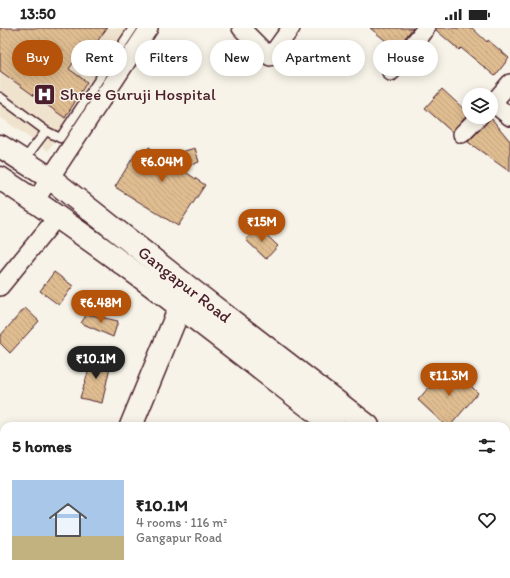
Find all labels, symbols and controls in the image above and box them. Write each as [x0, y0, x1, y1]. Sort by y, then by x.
text: 13:50 [20, 5, 56, 23]
chip: Buy [12, 40, 63, 76]
chip: Rent [71, 40, 127, 76]
chip: Filters [135, 40, 202, 76]
chip: New [210, 40, 264, 76]
chip: Apartment [272, 40, 365, 76]
chip: House [373, 40, 438, 76]
hospital icon: Shree Guruji Hospital [31, 81, 57, 107]
place label: Shree Guruji Hospital [60, 84, 216, 104]
map controls [462, 88, 498, 124]
button: layers [462, 88, 498, 124]
pin: ₹6.04M [129, 149, 195, 183]
text: ₹6.04M [141, 154, 183, 169]
pin: ₹15M [238, 209, 286, 243]
text: ₹15M [247, 214, 277, 229]
street label: Gangapur Road [134, 242, 235, 327]
pin: ₹6.48M [68, 290, 134, 324]
text: ₹6.48M [80, 295, 122, 310]
pin: ₹10.1M [63, 346, 129, 380]
text: ₹10.1M [76, 351, 116, 366]
pin: ₹11.3M [416, 363, 482, 397]
text: ₹11.3M [430, 368, 468, 383]
icon: filters [476, 435, 498, 457]
text: 5 homes [12, 436, 72, 456]
text: ₹10.1M [136, 495, 188, 515]
icon: home [44, 496, 92, 544]
icon: heart [476, 509, 498, 531]
text: 4 rooms · 116 m² [136, 515, 227, 530]
text: Gangapur Road [136, 530, 222, 545]

